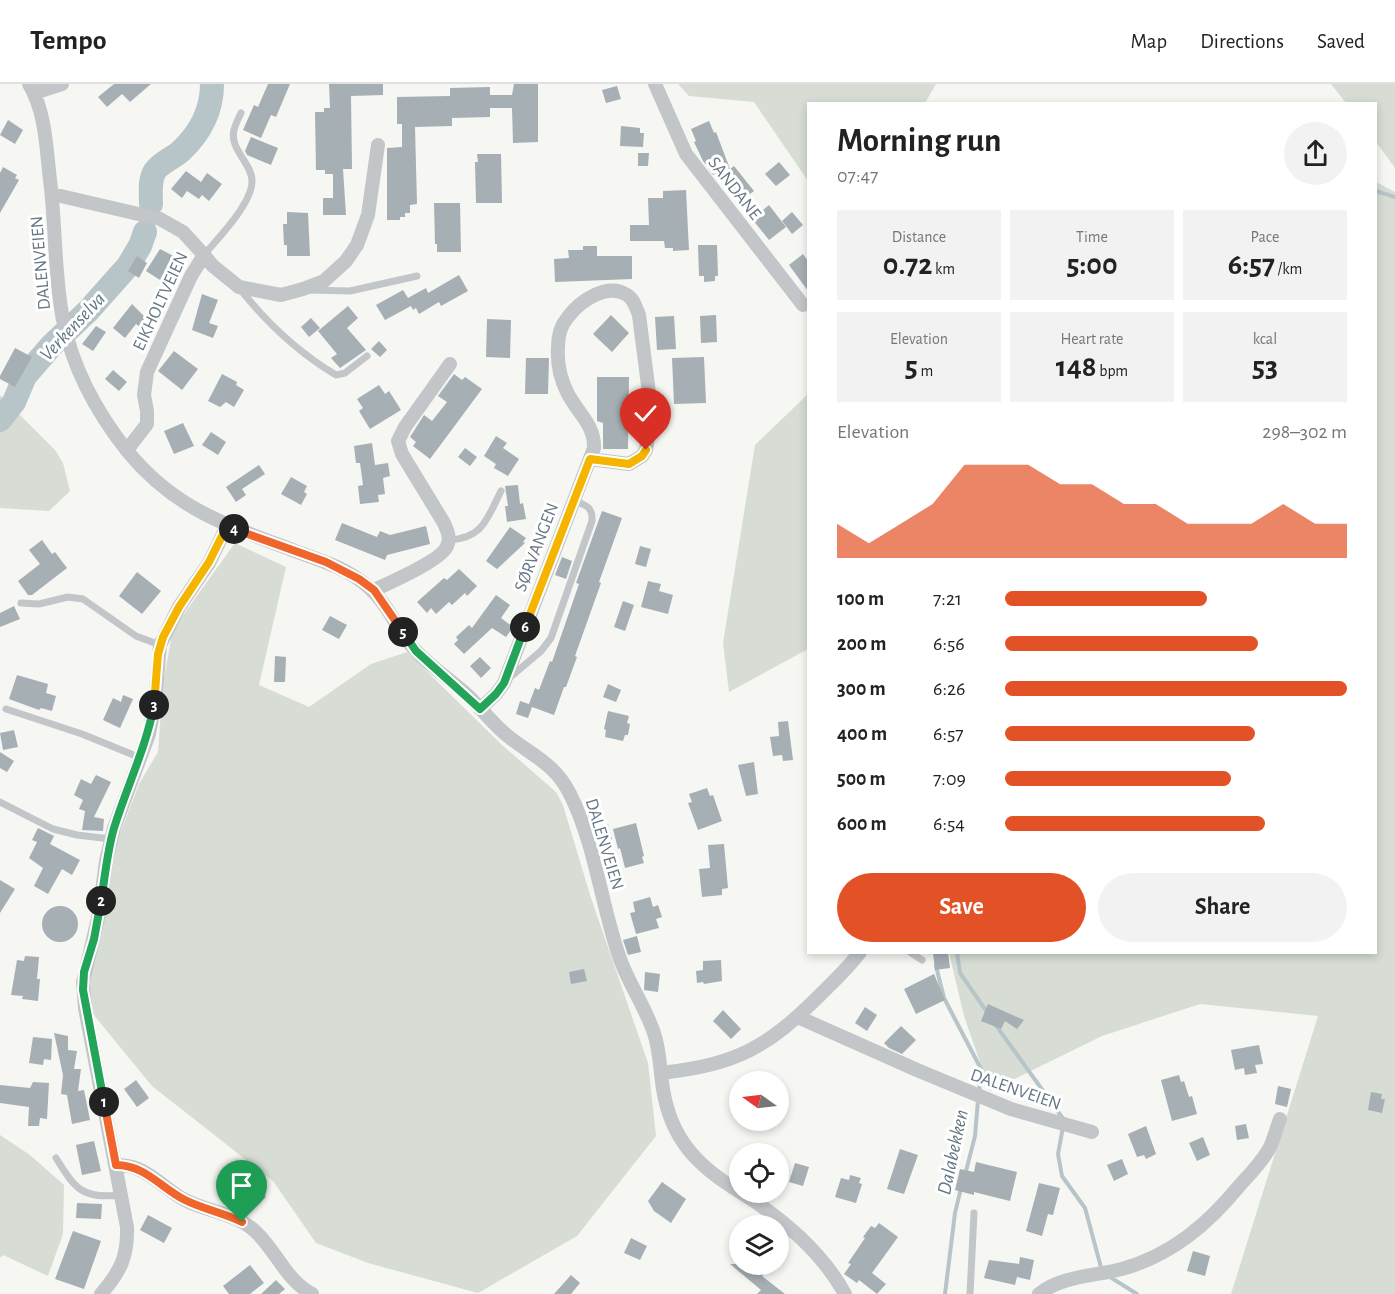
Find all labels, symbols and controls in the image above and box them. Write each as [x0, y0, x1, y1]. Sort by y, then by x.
text: Tempo [30, 27, 106, 55]
text: Map [1131, 31, 1167, 52]
text: Directions [1200, 31, 1284, 52]
text: Saved [1317, 31, 1365, 52]
button: share [1284, 122, 1347, 185]
text: Morning run [837, 125, 1001, 158]
street label: SANDANE [704, 154, 764, 224]
text: 07:47 [837, 166, 878, 186]
street label: DALENVEIEN [28, 215, 54, 311]
text: Distance [892, 229, 946, 245]
text: Time [1076, 229, 1108, 245]
text: Pace [1251, 229, 1279, 245]
street label: EIKHOLTVEIEN [130, 249, 192, 354]
text: 0.72 [883, 250, 932, 280]
text: 5:00 [1066, 250, 1118, 280]
text: 6:57 [1228, 250, 1275, 280]
text: km [932, 261, 955, 277]
text: /km [1275, 261, 1302, 277]
water label: Verkenselva [36, 289, 109, 365]
text: Elevation [890, 331, 948, 347]
text: Heart rate [1061, 331, 1123, 347]
text: kcal [1253, 331, 1277, 347]
text: 5 [905, 352, 918, 382]
text: 148 [1056, 352, 1097, 382]
text: 53 [1252, 352, 1278, 382]
text: m [918, 363, 933, 379]
text: bpm [1097, 363, 1128, 379]
pin [620, 388, 671, 450]
icon: check [629, 397, 662, 430]
text: Elevation [837, 422, 909, 442]
text: 298–302 m [1262, 422, 1347, 442]
street label: SØRVANGEN [512, 501, 562, 594]
pin: 4 [219, 514, 249, 544]
text: 4 [230, 521, 238, 537]
text: 100 m [837, 589, 884, 609]
text: 7:21 [933, 589, 962, 609]
pin: 6 [510, 612, 540, 642]
pin: 5 [388, 617, 418, 647]
text: 6 [521, 619, 529, 635]
text: 5 [400, 624, 406, 640]
text: 200 m [837, 634, 886, 654]
text: 6:56 [933, 634, 965, 654]
text: 300 m [837, 679, 886, 699]
text: 6:26 [933, 679, 965, 699]
pin: 3 [139, 690, 169, 720]
text: 3 [151, 697, 157, 713]
text: 400 m [837, 724, 887, 744]
text: 6:57 [933, 724, 964, 744]
text: 500 m [837, 769, 886, 789]
text: 7:09 [933, 769, 966, 789]
street label: DALENVEIEN [582, 796, 626, 892]
text: 600 m [837, 814, 887, 834]
text: 6:54 [933, 814, 965, 834]
button: Save [837, 873, 1086, 942]
button: Share [1098, 873, 1347, 942]
pin: 2 [86, 886, 116, 916]
text: 2 [97, 893, 105, 909]
street label: DALENVEIEN [968, 1066, 1063, 1114]
north arrow [729, 1071, 789, 1131]
map controls [729, 1071, 789, 1275]
pin: 1 [89, 1087, 119, 1117]
text: 1 [101, 1094, 107, 1110]
water label: Dalabekken [934, 1108, 972, 1197]
button: locate [729, 1143, 789, 1203]
pin [216, 1160, 267, 1222]
icon: arrive [225, 1169, 258, 1202]
button: layers [729, 1215, 789, 1275]

